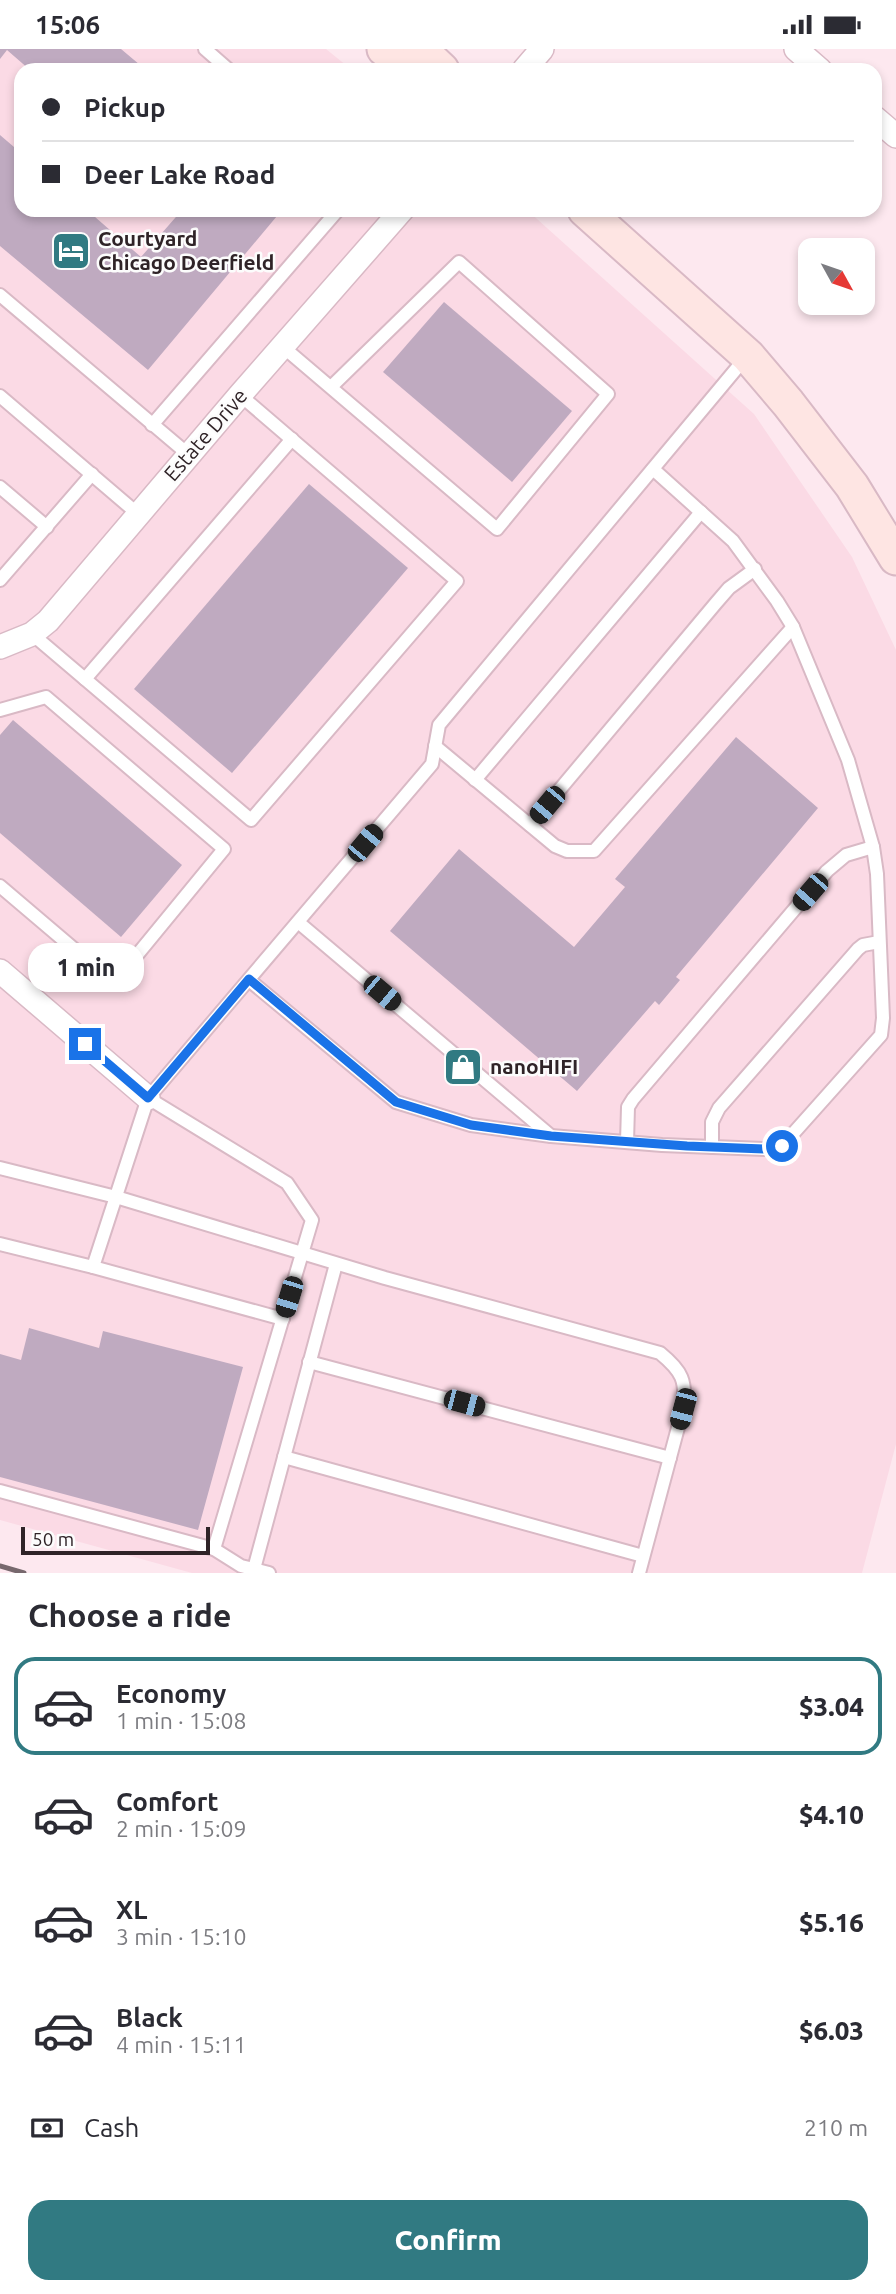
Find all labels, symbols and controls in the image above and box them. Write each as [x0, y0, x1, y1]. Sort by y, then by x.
text: 15:06 [35, 10, 100, 39]
text: Pickup [84, 93, 166, 122]
text: Deer Lake Road [84, 160, 275, 189]
place label: Courtyard Chicago Deerfield [98, 226, 274, 274]
hotel icon: Courtyard Chicago Deerfield [50, 230, 92, 272]
north arrow [798, 238, 875, 315]
map controls [798, 238, 875, 315]
street label: Estate Drive [159, 383, 252, 485]
car [526, 782, 569, 828]
car [344, 820, 387, 866]
car [789, 869, 832, 915]
callout: 1 min [27, 943, 143, 991]
text: 1 min [57, 955, 115, 980]
car [360, 971, 405, 1015]
route end [69, 1028, 101, 1060]
shop icon: nanoHIFI [442, 1046, 484, 1088]
place label: nanoHIFI [490, 1054, 578, 1078]
route start [766, 1130, 798, 1162]
car [273, 1274, 306, 1320]
car [668, 1386, 699, 1432]
car [441, 1387, 488, 1419]
scale bar [21, 1524, 210, 1556]
text: 50 m [32, 1528, 74, 1550]
text: Choose a ride [28, 1597, 231, 1633]
icon: car [32, 1675, 95, 1738]
text: Economy [116, 1679, 226, 1708]
text: $3.04 [799, 1692, 864, 1721]
text: 1 min · 15:08 [116, 1708, 247, 1733]
icon: car [32, 1783, 95, 1846]
text: Comfort [116, 1787, 219, 1816]
text: $4.10 [799, 1800, 864, 1829]
text: 2 min · 15:09 [116, 1816, 247, 1841]
icon: car [32, 1891, 95, 1954]
text: XL [116, 1895, 147, 1924]
text: $5.16 [799, 1908, 864, 1937]
text: 3 min · 15:10 [116, 1924, 247, 1949]
icon: car [32, 1999, 95, 2062]
text: Black [116, 2003, 183, 2032]
text: $6.03 [799, 2016, 864, 2045]
text: 4 min · 15:11 [116, 2032, 247, 2057]
icon: cash [28, 2109, 66, 2147]
text: Cash [84, 2113, 139, 2142]
text: 210 m [804, 2115, 868, 2140]
button: Confirm [28, 2200, 868, 2280]

